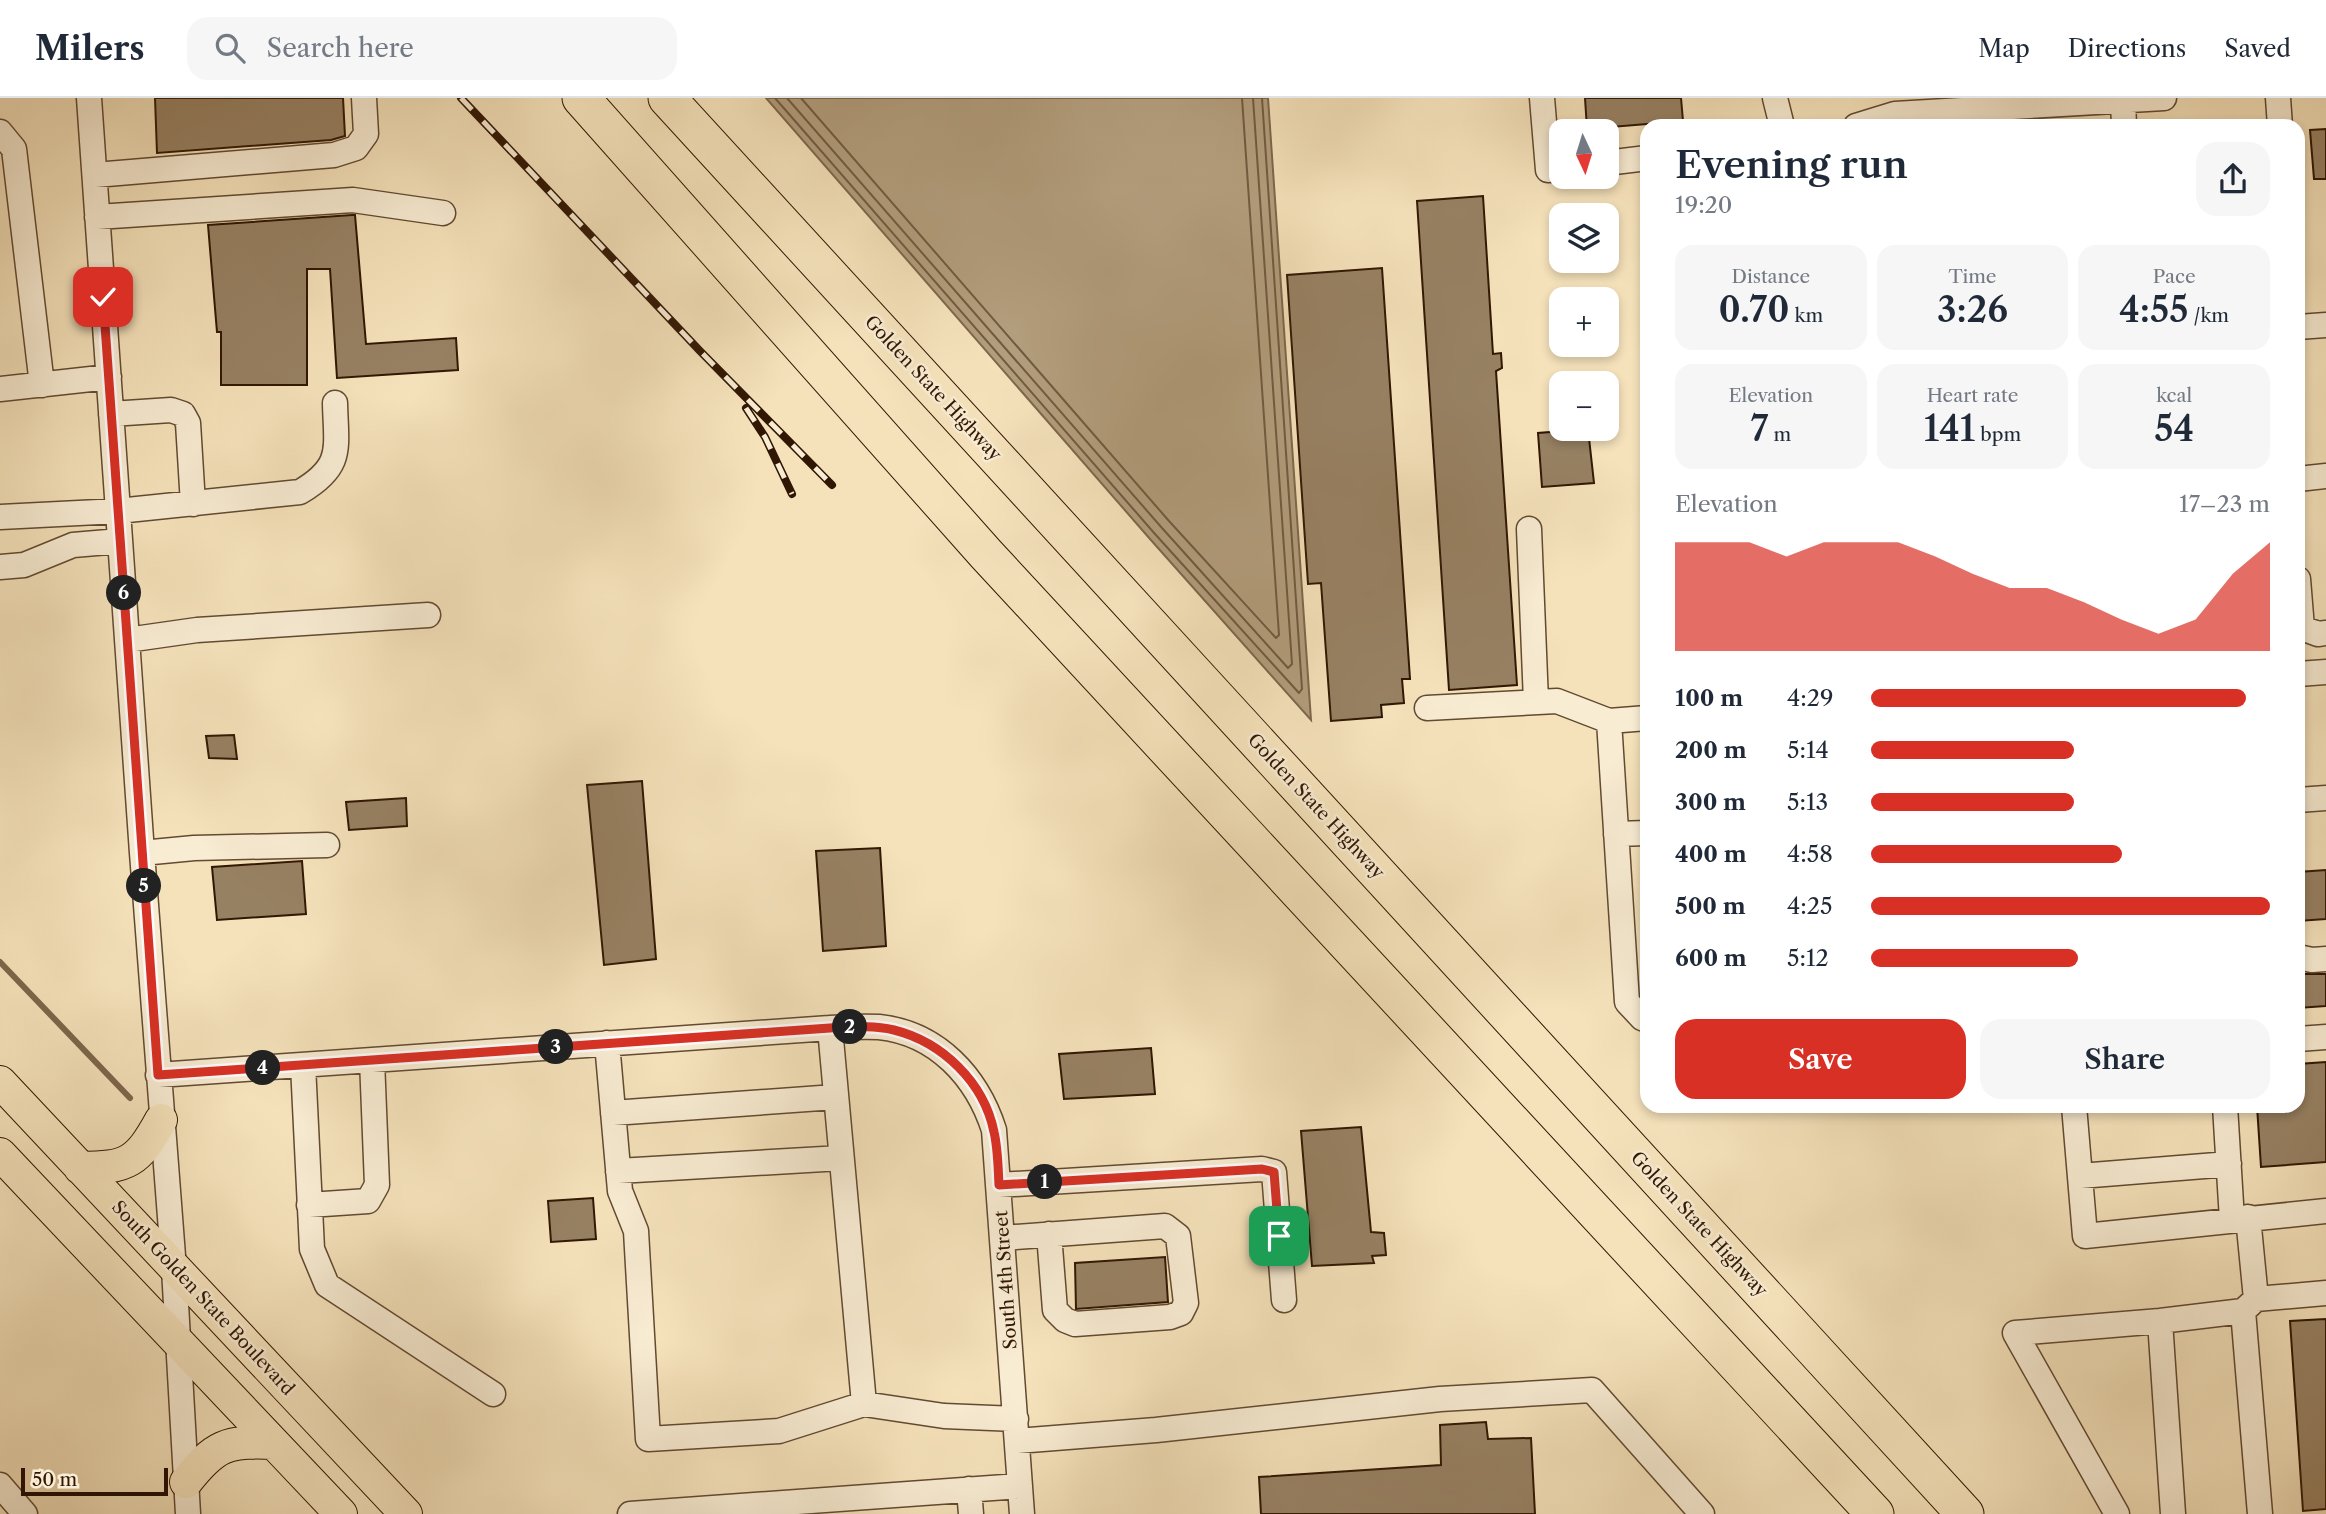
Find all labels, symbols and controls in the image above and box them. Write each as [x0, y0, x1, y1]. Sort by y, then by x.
search box [187, 17, 677, 80]
text: Milers [35, 28, 145, 69]
icon: search [211, 29, 249, 67]
text: Search here [267, 32, 414, 64]
text: Map [1978, 34, 2030, 63]
text: Directions [2068, 34, 2186, 63]
text: Saved [2224, 34, 2291, 63]
north arrow [1549, 119, 1619, 189]
map controls [1549, 119, 1619, 441]
text: Evening run [1675, 141, 1908, 188]
button: share [2196, 142, 2270, 216]
text: 19:20 [1675, 191, 1732, 219]
button: layers [1549, 203, 1619, 273]
text: Distance [1732, 265, 1810, 288]
text: Time [1948, 265, 1997, 288]
text: Pace [2153, 265, 2196, 288]
pin [73, 267, 133, 327]
icon: check [84, 278, 122, 316]
button: + [1549, 287, 1619, 357]
text: 0.70 [1718, 288, 1789, 331]
text: 3:26 [1937, 288, 2008, 331]
text: 4:55 [2119, 288, 2188, 331]
text: km [1789, 304, 1823, 327]
text: /km [2188, 304, 2229, 327]
street label: Golden State Highway [860, 311, 1007, 466]
button: − [1549, 371, 1619, 441]
text: Elevation [1728, 384, 1813, 407]
text: Heart rate [1927, 384, 2018, 407]
text: kcal [2156, 384, 2192, 407]
text: 7 [1750, 407, 1768, 450]
text: 141 [1924, 407, 1975, 450]
text: 54 [2154, 407, 2194, 450]
text: m [1768, 423, 1791, 446]
text: bpm [1975, 423, 2021, 446]
text: Elevation [1675, 490, 1778, 518]
text: 17–23 m [2179, 490, 2270, 518]
pin: 6 [106, 575, 142, 610]
text: 6 [118, 581, 129, 604]
text: 100 m [1675, 684, 1743, 712]
text: 4:29 [1787, 684, 1833, 712]
street label: Golden State Highway [1243, 729, 1390, 884]
text: 200 m [1675, 736, 1747, 764]
text: 5:14 [1787, 736, 1829, 764]
text: 300 m [1675, 788, 1746, 816]
text: 5:13 [1787, 788, 1828, 816]
text: 400 m [1675, 840, 1747, 868]
text: 4:58 [1787, 840, 1833, 868]
pin: 5 [127, 868, 162, 904]
text: 5 [138, 874, 149, 897]
text: 500 m [1675, 892, 1746, 920]
text: 4:25 [1787, 892, 1832, 920]
text: 600 m [1675, 944, 1747, 972]
text: 5:12 [1787, 944, 1829, 972]
pin: 2 [832, 1010, 868, 1044]
text: 2 [844, 1015, 855, 1038]
button: Save [1675, 1019, 1966, 1099]
button: Share [1980, 1019, 2270, 1099]
pin: 3 [538, 1030, 574, 1065]
text: 3 [550, 1035, 561, 1058]
pin: 4 [246, 1051, 280, 1086]
text: 4 [257, 1056, 268, 1079]
street label: Golden State Highway [1626, 1147, 1773, 1302]
pin: 1 [1028, 1164, 1062, 1200]
text: 1 [1040, 1170, 1049, 1193]
street label: South Golden State Boulevard [107, 1196, 299, 1400]
pin [1249, 1206, 1309, 1266]
street label: South 4th Street [990, 1209, 1022, 1350]
icon: arrive [1260, 1217, 1298, 1255]
scale bar [21, 1465, 168, 1497]
text: 50 m [32, 1468, 77, 1491]

